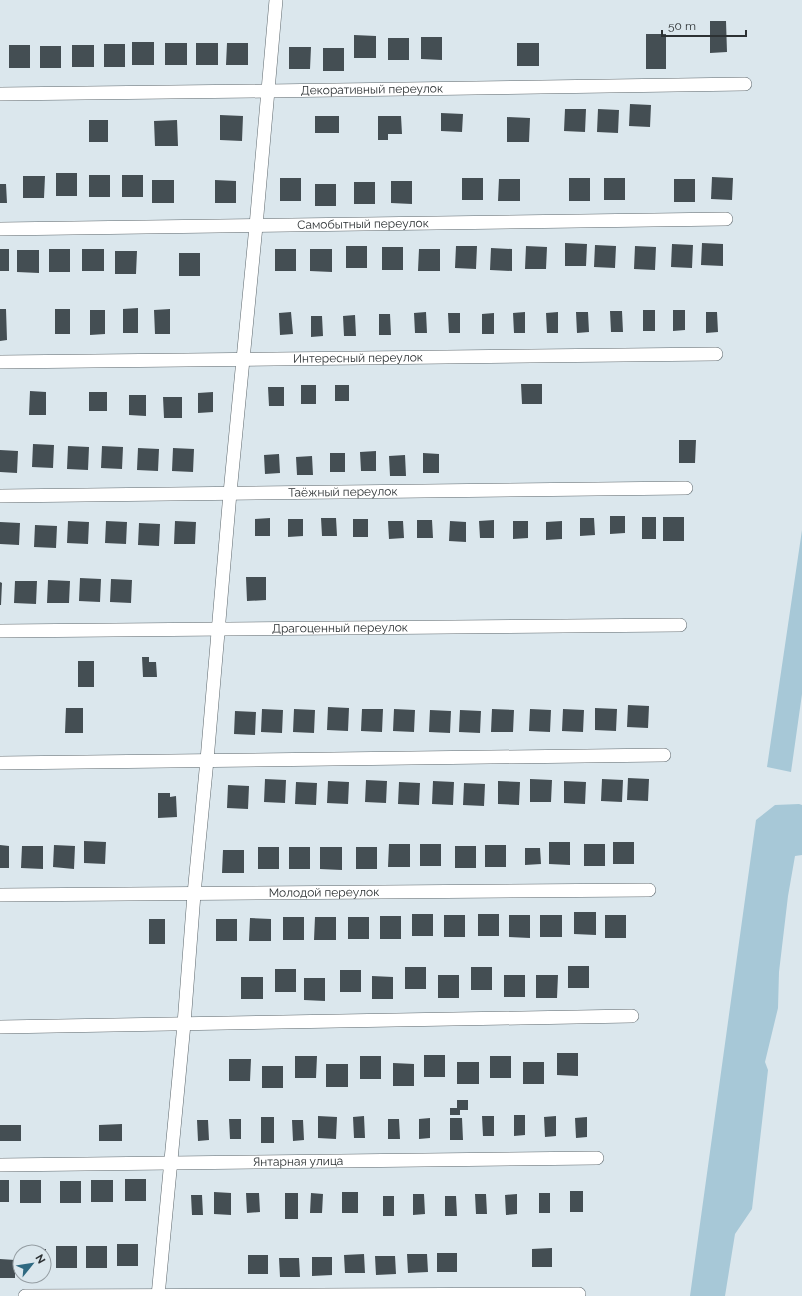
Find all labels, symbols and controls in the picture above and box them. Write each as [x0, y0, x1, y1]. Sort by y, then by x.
scale bar [662, 12, 746, 38]
text: 50 m [668, 19, 696, 33]
street label: Декоративный переулок [301, 81, 443, 98]
street label: Самобытный переулок [297, 216, 429, 232]
street label: Интересный переулок [293, 350, 423, 366]
street label: Таёжный переулок [288, 484, 398, 500]
street label: Драгоценный переулок [272, 620, 408, 636]
street label: Молодой переулок [269, 885, 379, 900]
street label: Янтарная улица [253, 1154, 343, 1169]
north arrow [12, 1244, 52, 1284]
text: N [32, 1252, 48, 1266]

